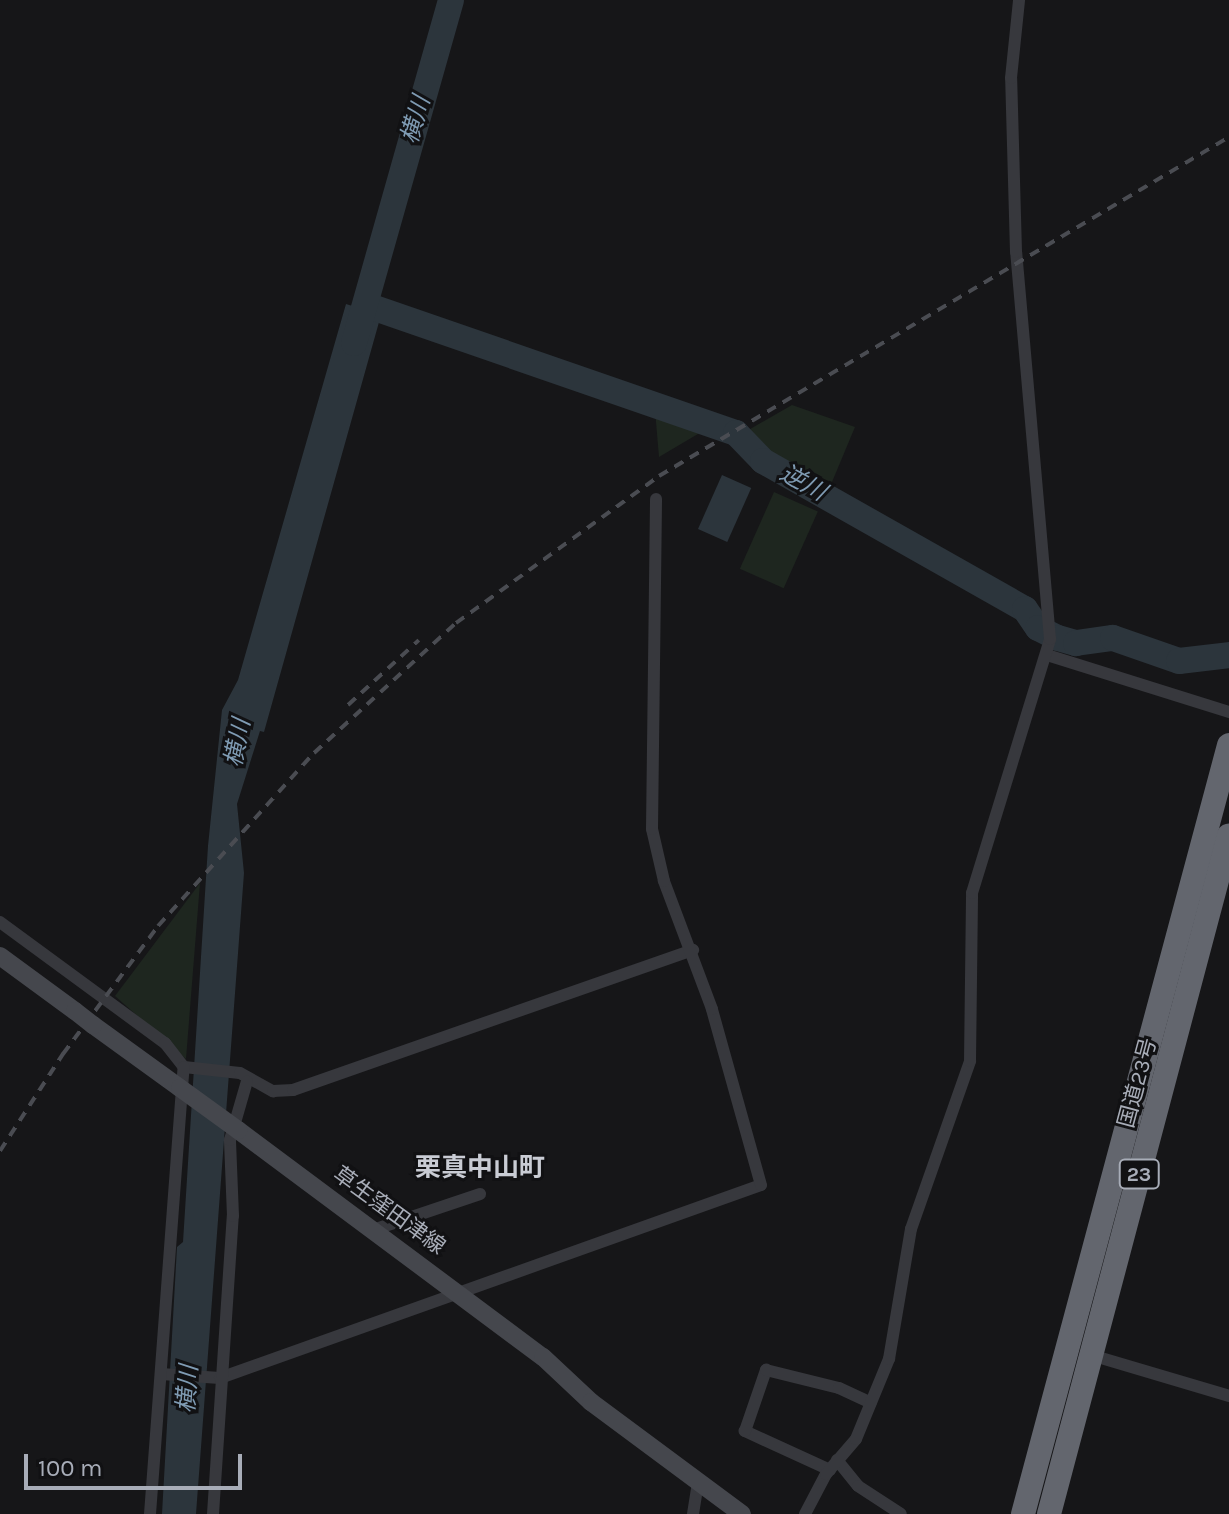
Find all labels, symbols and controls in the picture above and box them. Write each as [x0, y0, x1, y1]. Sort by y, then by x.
water label: 横川 [396, 93, 436, 147]
water label: 逆川 [775, 459, 831, 507]
water label: 横川 [219, 717, 257, 769]
street label: 国道23号 [1113, 1035, 1163, 1131]
district label: 栗真中山町 [415, 1152, 545, 1184]
road number: 23 [1117, 1158, 1161, 1190]
street label: 草生窪田津線 [328, 1162, 450, 1260]
water label: 横川 [172, 1364, 204, 1414]
scale bar [28, 1438, 246, 1488]
text: 100 m [38, 1454, 103, 1482]

